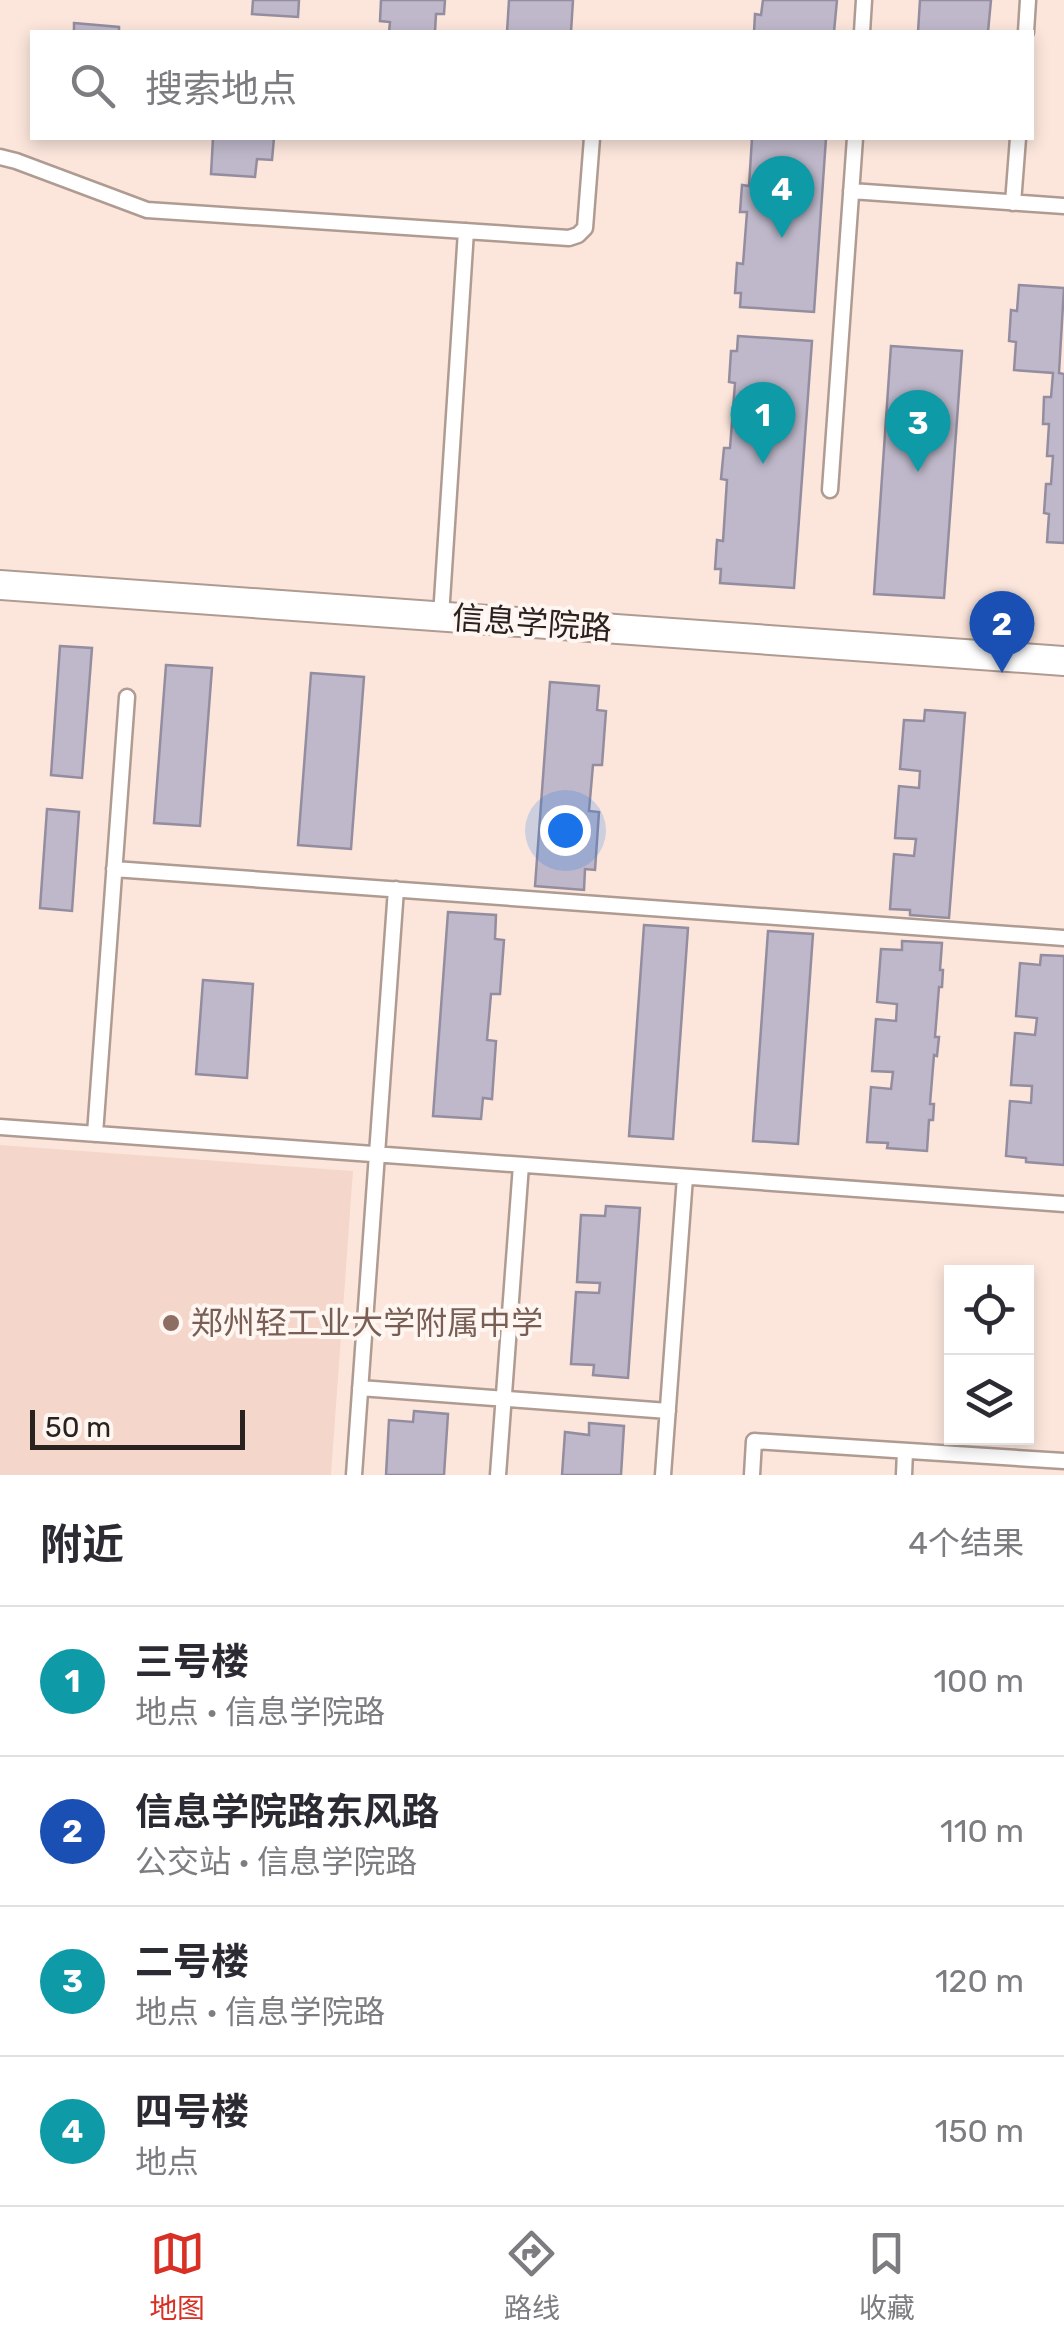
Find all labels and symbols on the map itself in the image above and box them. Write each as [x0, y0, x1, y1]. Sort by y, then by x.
pin: 4 [750, 156, 814, 238]
pin: 1 [730, 382, 796, 464]
pin: 3 [886, 390, 950, 472]
pin: 2 [970, 590, 1034, 673]
street label: 信息学院路 [451, 598, 613, 648]
your location [540, 805, 591, 856]
place label: 郑州轻工业大学附属中学 [191, 1304, 543, 1342]
marker: 郑州轻工业大学附属中学 [160, 1312, 182, 1334]
scale bar [30, 1405, 245, 1450]

